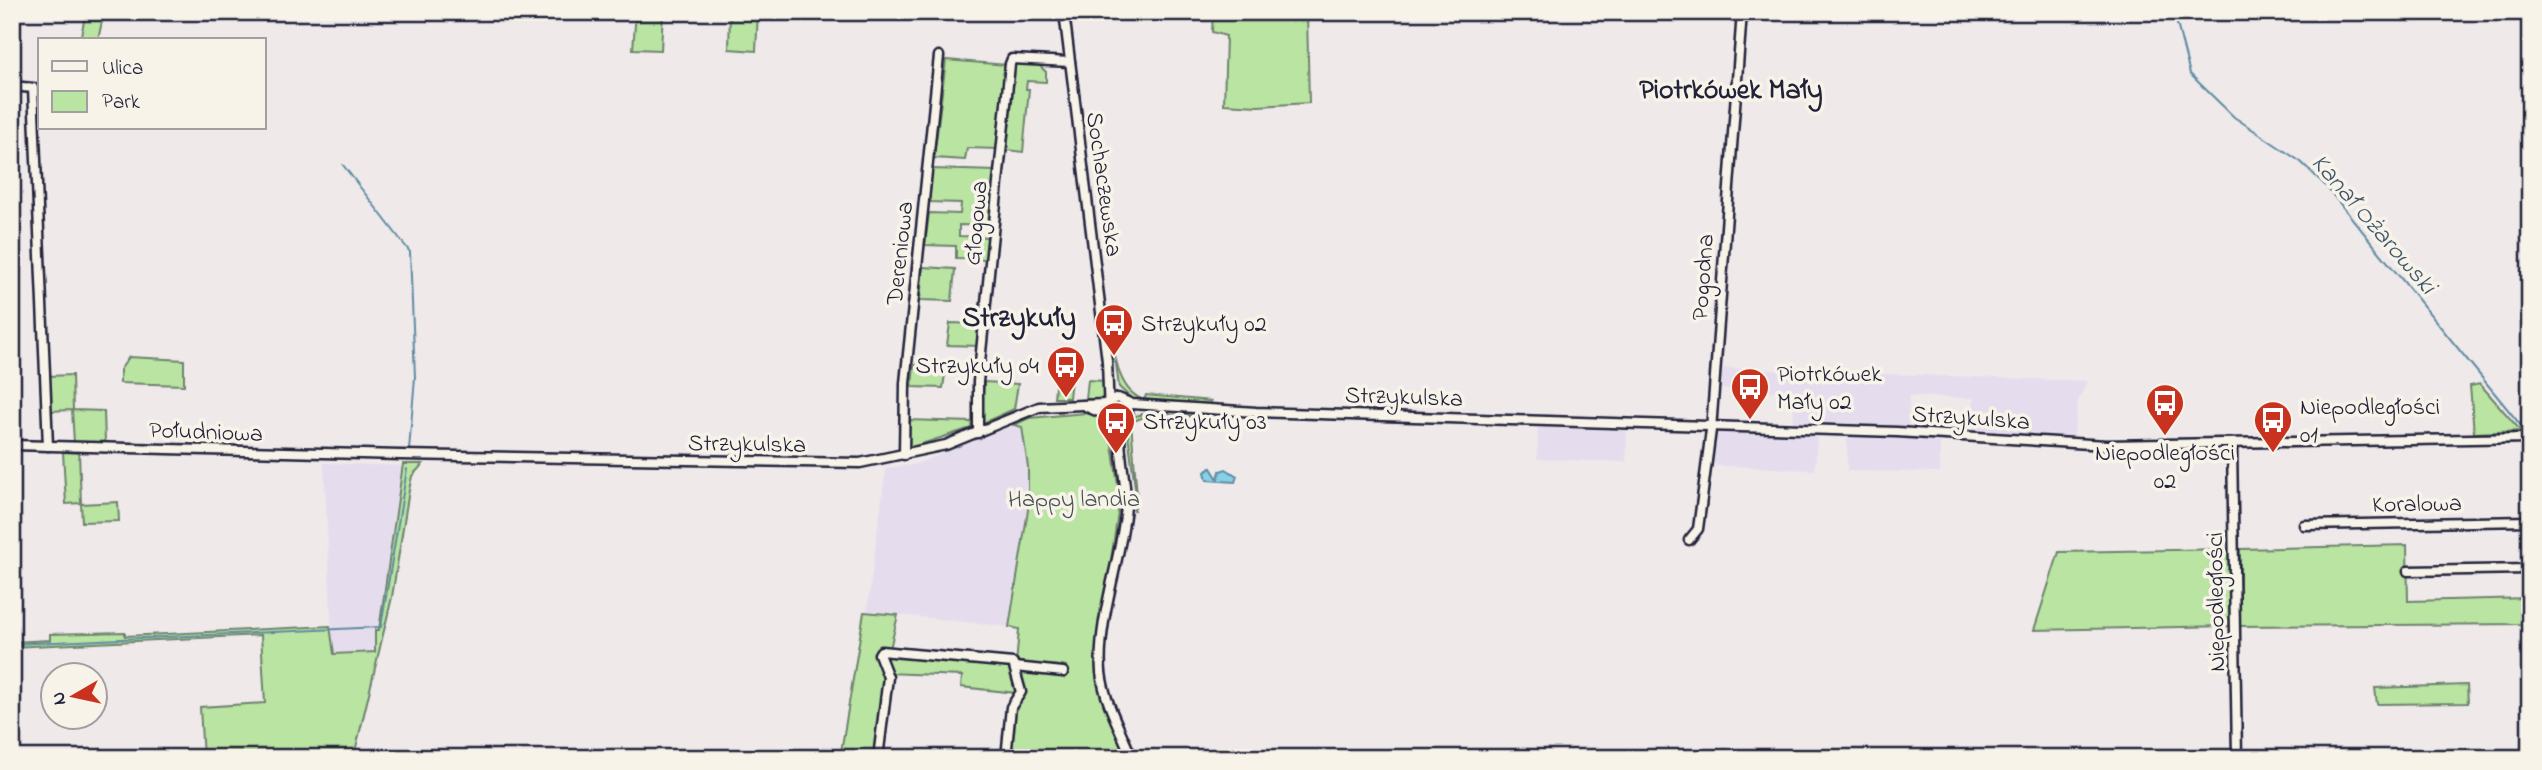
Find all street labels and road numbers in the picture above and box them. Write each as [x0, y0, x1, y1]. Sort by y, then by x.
street label: Sochaczewska [1075, 110, 1130, 259]
street label: Głogowa [956, 179, 999, 267]
street label: Dereniowa [879, 200, 924, 308]
street label: Pogodna [1684, 233, 1725, 322]
street label: Strzykulska [1344, 379, 1464, 419]
street label: Strzykulska [1911, 398, 2031, 442]
street label: Południowa [148, 414, 264, 453]
street label: Strzykulska [688, 427, 806, 465]
street label: Koralowa [2372, 487, 2462, 524]
street label: Niepodległości [2199, 532, 2236, 672]

